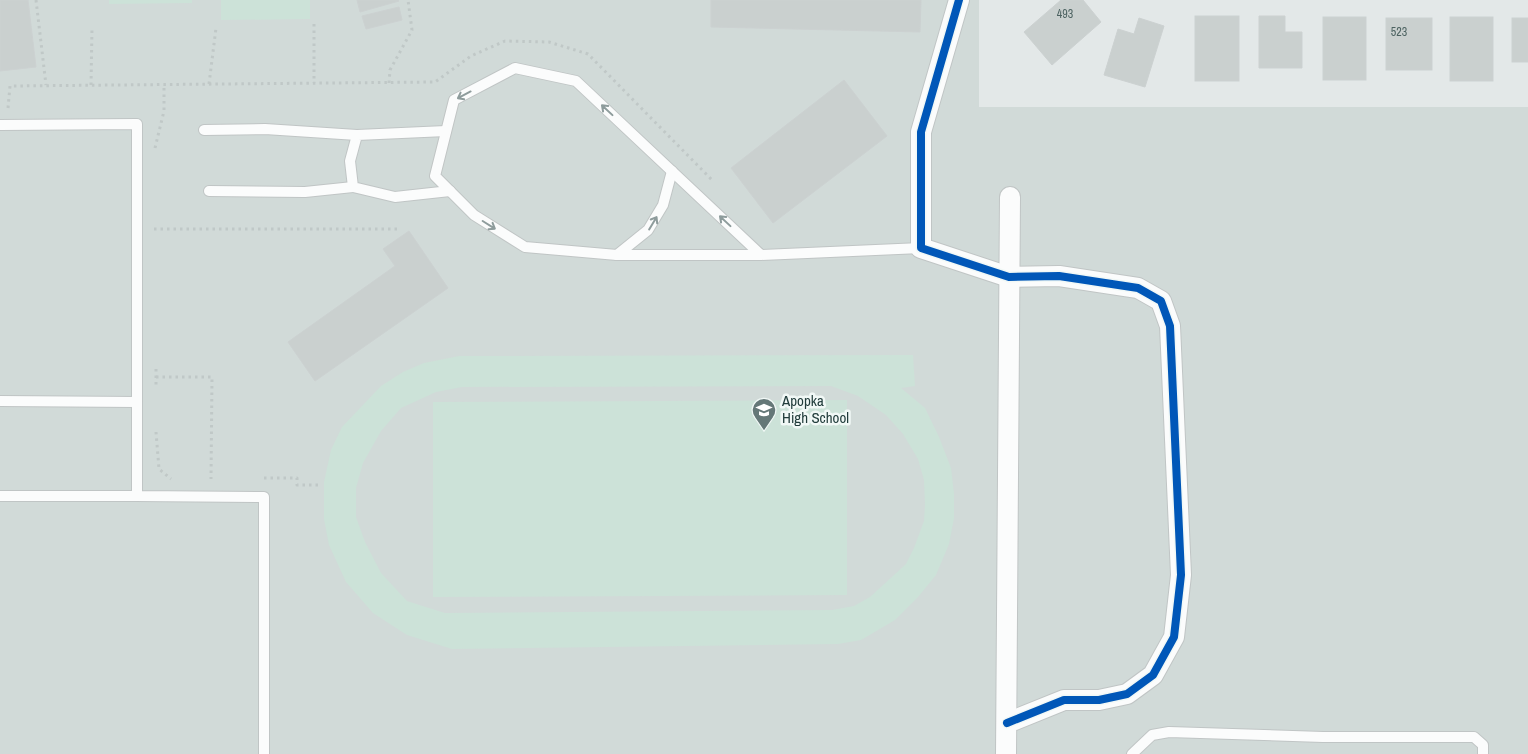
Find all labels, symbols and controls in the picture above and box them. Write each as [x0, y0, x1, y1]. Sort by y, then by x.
house number: 493 [1057, 6, 1073, 22]
house number: 523 [1391, 24, 1407, 40]
one-way arrow [457, 91, 472, 100]
one-way arrow [601, 104, 613, 116]
one-way arrow [719, 215, 732, 227]
one-way arrow [648, 216, 658, 230]
one-way arrow [482, 220, 496, 230]
place label: Apopka High School [781, 390, 849, 428]
school or university icon: Apopka High School [751, 397, 777, 431]

